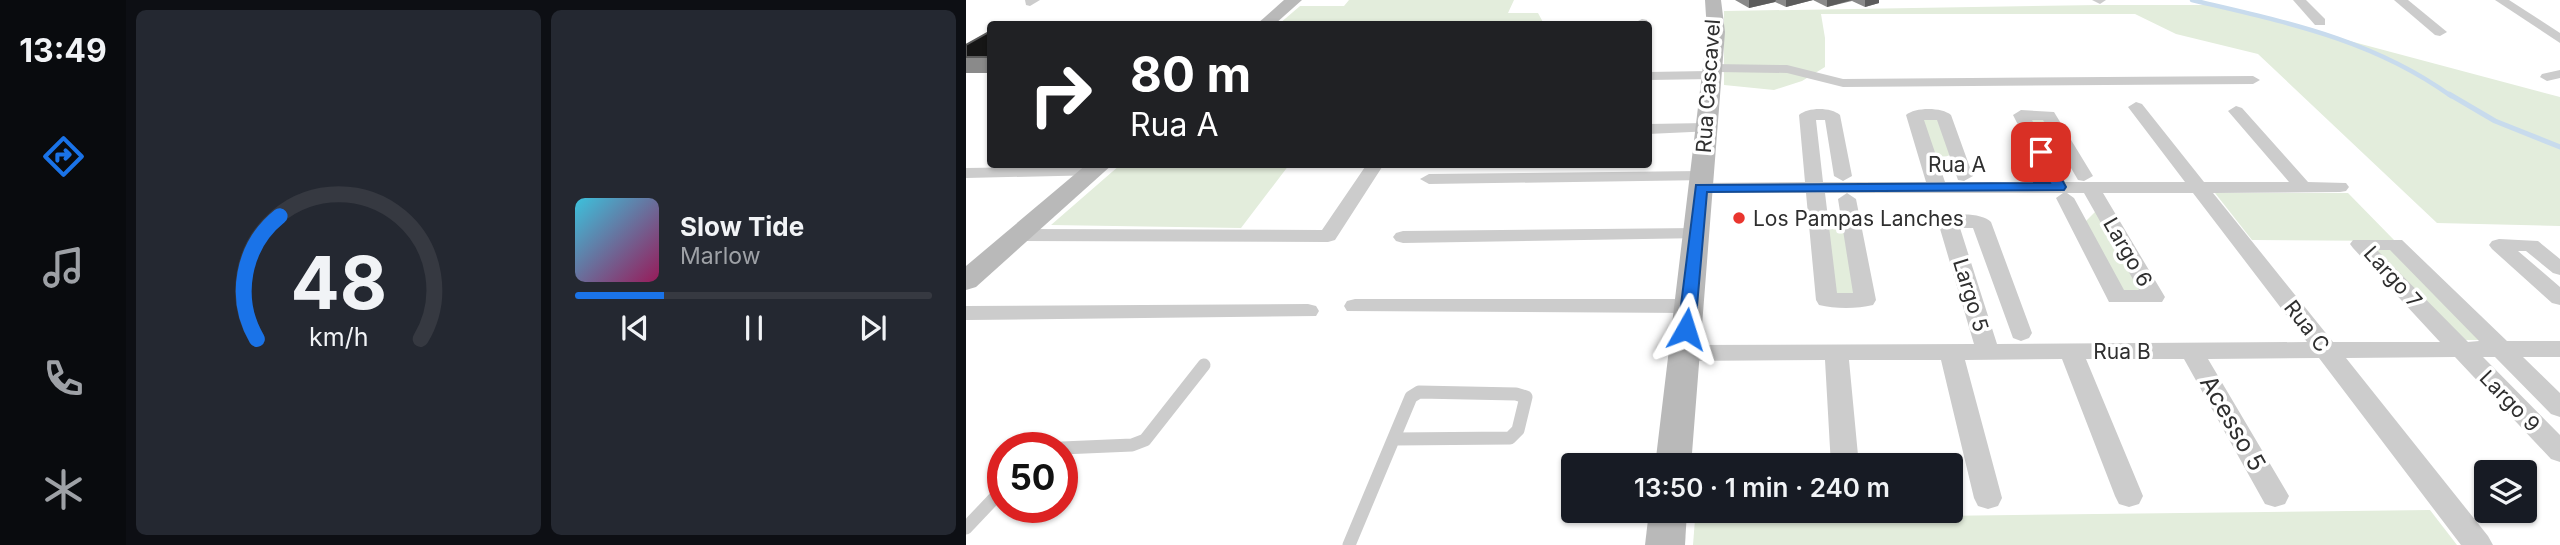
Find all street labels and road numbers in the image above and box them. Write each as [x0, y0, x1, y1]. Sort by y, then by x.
street label: Rua Cascavel [1691, 18, 1725, 154]
street label: Rua A [1928, 152, 1986, 177]
street label: Largo 6 [2098, 213, 2158, 291]
street label: Largo 7 [2359, 241, 2427, 313]
street label: Largo 5 [1948, 255, 1994, 335]
street label: Rua C [2279, 295, 2335, 357]
street label: Rua B [2093, 339, 2151, 364]
street label: Largo 9 [2475, 365, 2545, 437]
street label: Acesso 5 [2194, 370, 2272, 476]

